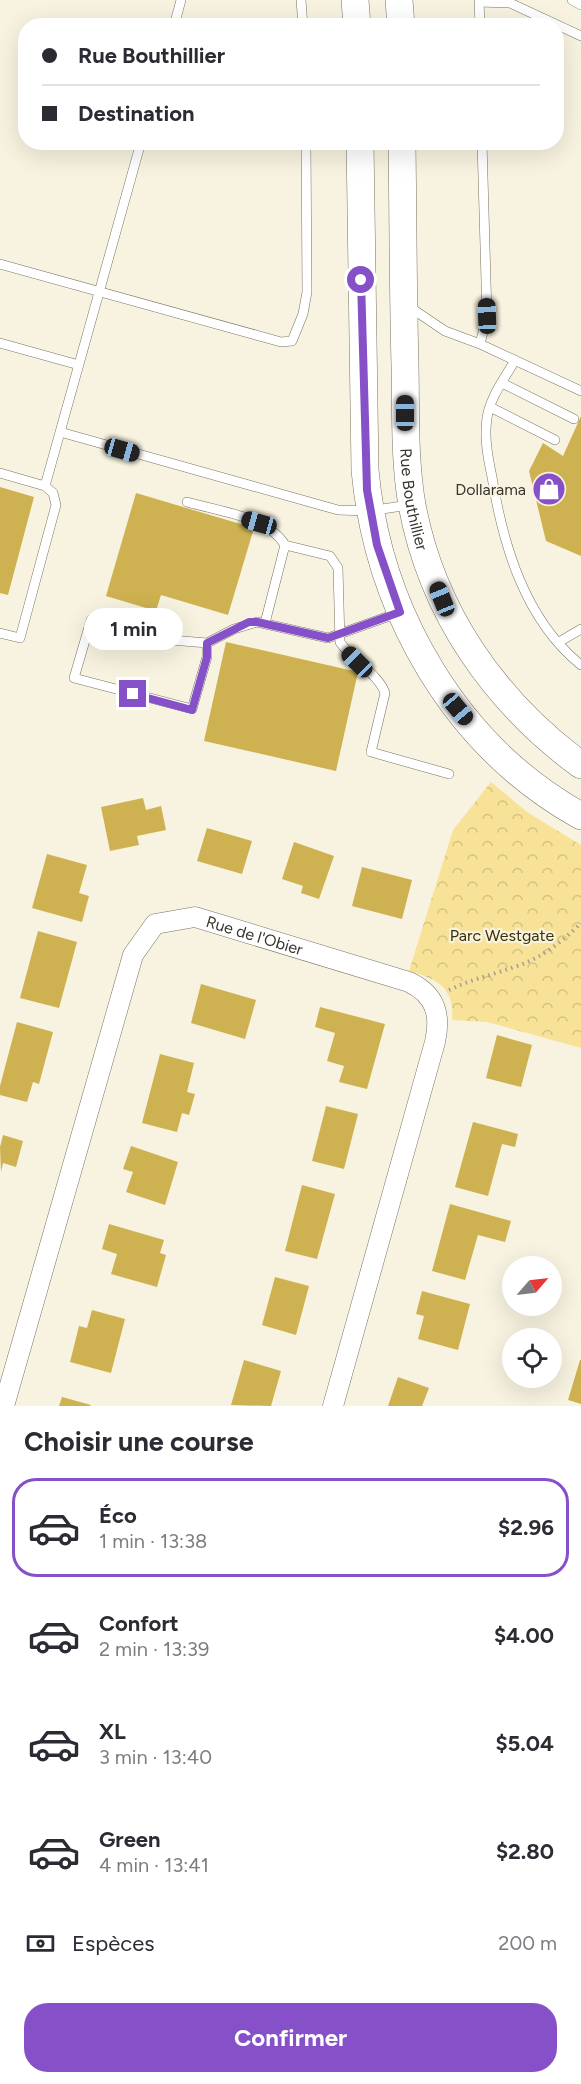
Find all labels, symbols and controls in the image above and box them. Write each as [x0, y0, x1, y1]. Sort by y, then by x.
text: Rue Bouthillier [78, 42, 225, 69]
text: Destination [78, 100, 195, 127]
route start [347, 266, 374, 293]
car [477, 298, 497, 334]
car [396, 395, 414, 431]
car [102, 436, 142, 464]
street label: Rue Bouthillier [396, 448, 432, 553]
shop icon: Dollarama [531, 471, 567, 507]
place label: Dollarama [455, 480, 526, 499]
car [239, 509, 279, 537]
car [427, 579, 457, 619]
callout: 1 min [84, 607, 182, 649]
text: 1 min [110, 617, 157, 641]
car [338, 643, 376, 681]
route end [119, 680, 146, 707]
car [440, 689, 476, 729]
street label: Rue de l'Obier [204, 912, 306, 959]
park label: Parc Westgate [450, 926, 554, 945]
north arrow [502, 1256, 562, 1316]
map controls [502, 1256, 562, 1388]
button: locate [502, 1328, 562, 1388]
text: Choisir une course [24, 1425, 254, 1458]
icon: car [27, 1501, 81, 1555]
text: Éco [99, 1502, 137, 1529]
text: $2.96 [498, 1514, 554, 1541]
text: 1 min · 13:38 [99, 1529, 207, 1553]
icon: car [27, 1609, 81, 1663]
text: Confort [99, 1610, 179, 1637]
text: $4.00 [494, 1622, 554, 1649]
text: 2 min · 13:39 [99, 1637, 209, 1661]
icon: car [27, 1717, 81, 1771]
text: XL [99, 1718, 126, 1745]
text: $5.04 [495, 1730, 554, 1757]
text: 3 min · 13:40 [99, 1745, 212, 1769]
icon: car [27, 1825, 81, 1879]
text: Green [99, 1826, 161, 1853]
text: $2.80 [496, 1838, 554, 1865]
text: 4 min · 13:41 [99, 1853, 209, 1877]
icon: cash [24, 1927, 57, 1960]
text: Espèces [72, 1930, 154, 1957]
text: 200 m [498, 1931, 557, 1955]
button: Confirmer [24, 2003, 557, 2072]

